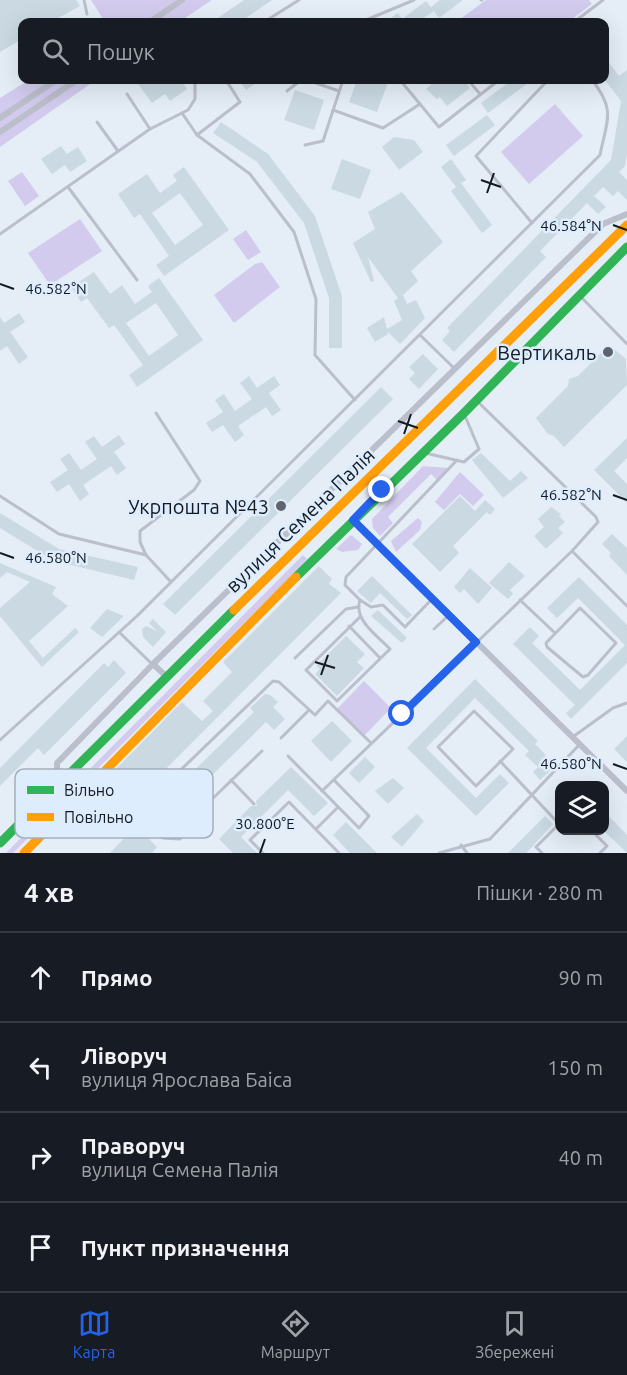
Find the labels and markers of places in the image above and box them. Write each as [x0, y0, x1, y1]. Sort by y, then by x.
place label: Вертикаль [497, 341, 596, 364]
marker: Вертикаль [601, 345, 615, 359]
place label: Укрпошта №43 [128, 495, 269, 518]
marker: Укрпошта №43 [274, 499, 288, 513]

